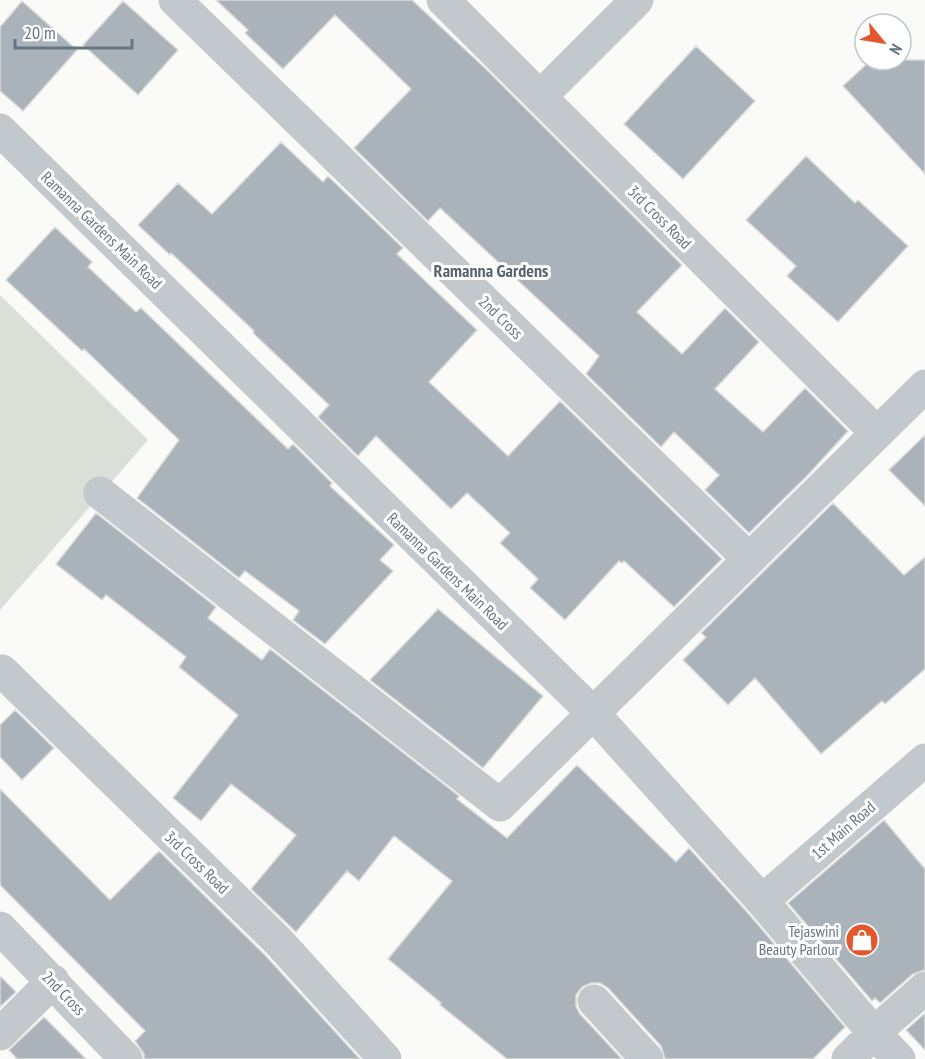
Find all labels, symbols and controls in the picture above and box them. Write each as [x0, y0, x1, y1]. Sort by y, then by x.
scale bar [15, 12, 132, 50]
north arrow [853, 12, 913, 72]
text: 20 m [24, 21, 56, 44]
text: N [885, 41, 907, 58]
street label: Ramanna Gardens Main Road [37, 167, 167, 293]
street label: 3rd Cross Road [624, 181, 696, 253]
district label: Ramanna Gardens [434, 259, 548, 282]
street label: 2nd Cross [475, 291, 527, 343]
street label: Ramanna Gardens Main Road [383, 508, 513, 634]
street label: 1st Main Road [807, 797, 879, 863]
street label: 3rd Cross Road [161, 826, 233, 898]
place label: Tejaswini Beauty Parlour [759, 921, 840, 959]
shop icon: Tejaswini Beauty Parlour [844, 922, 880, 958]
street label: 2nd Cross [38, 967, 90, 1019]

